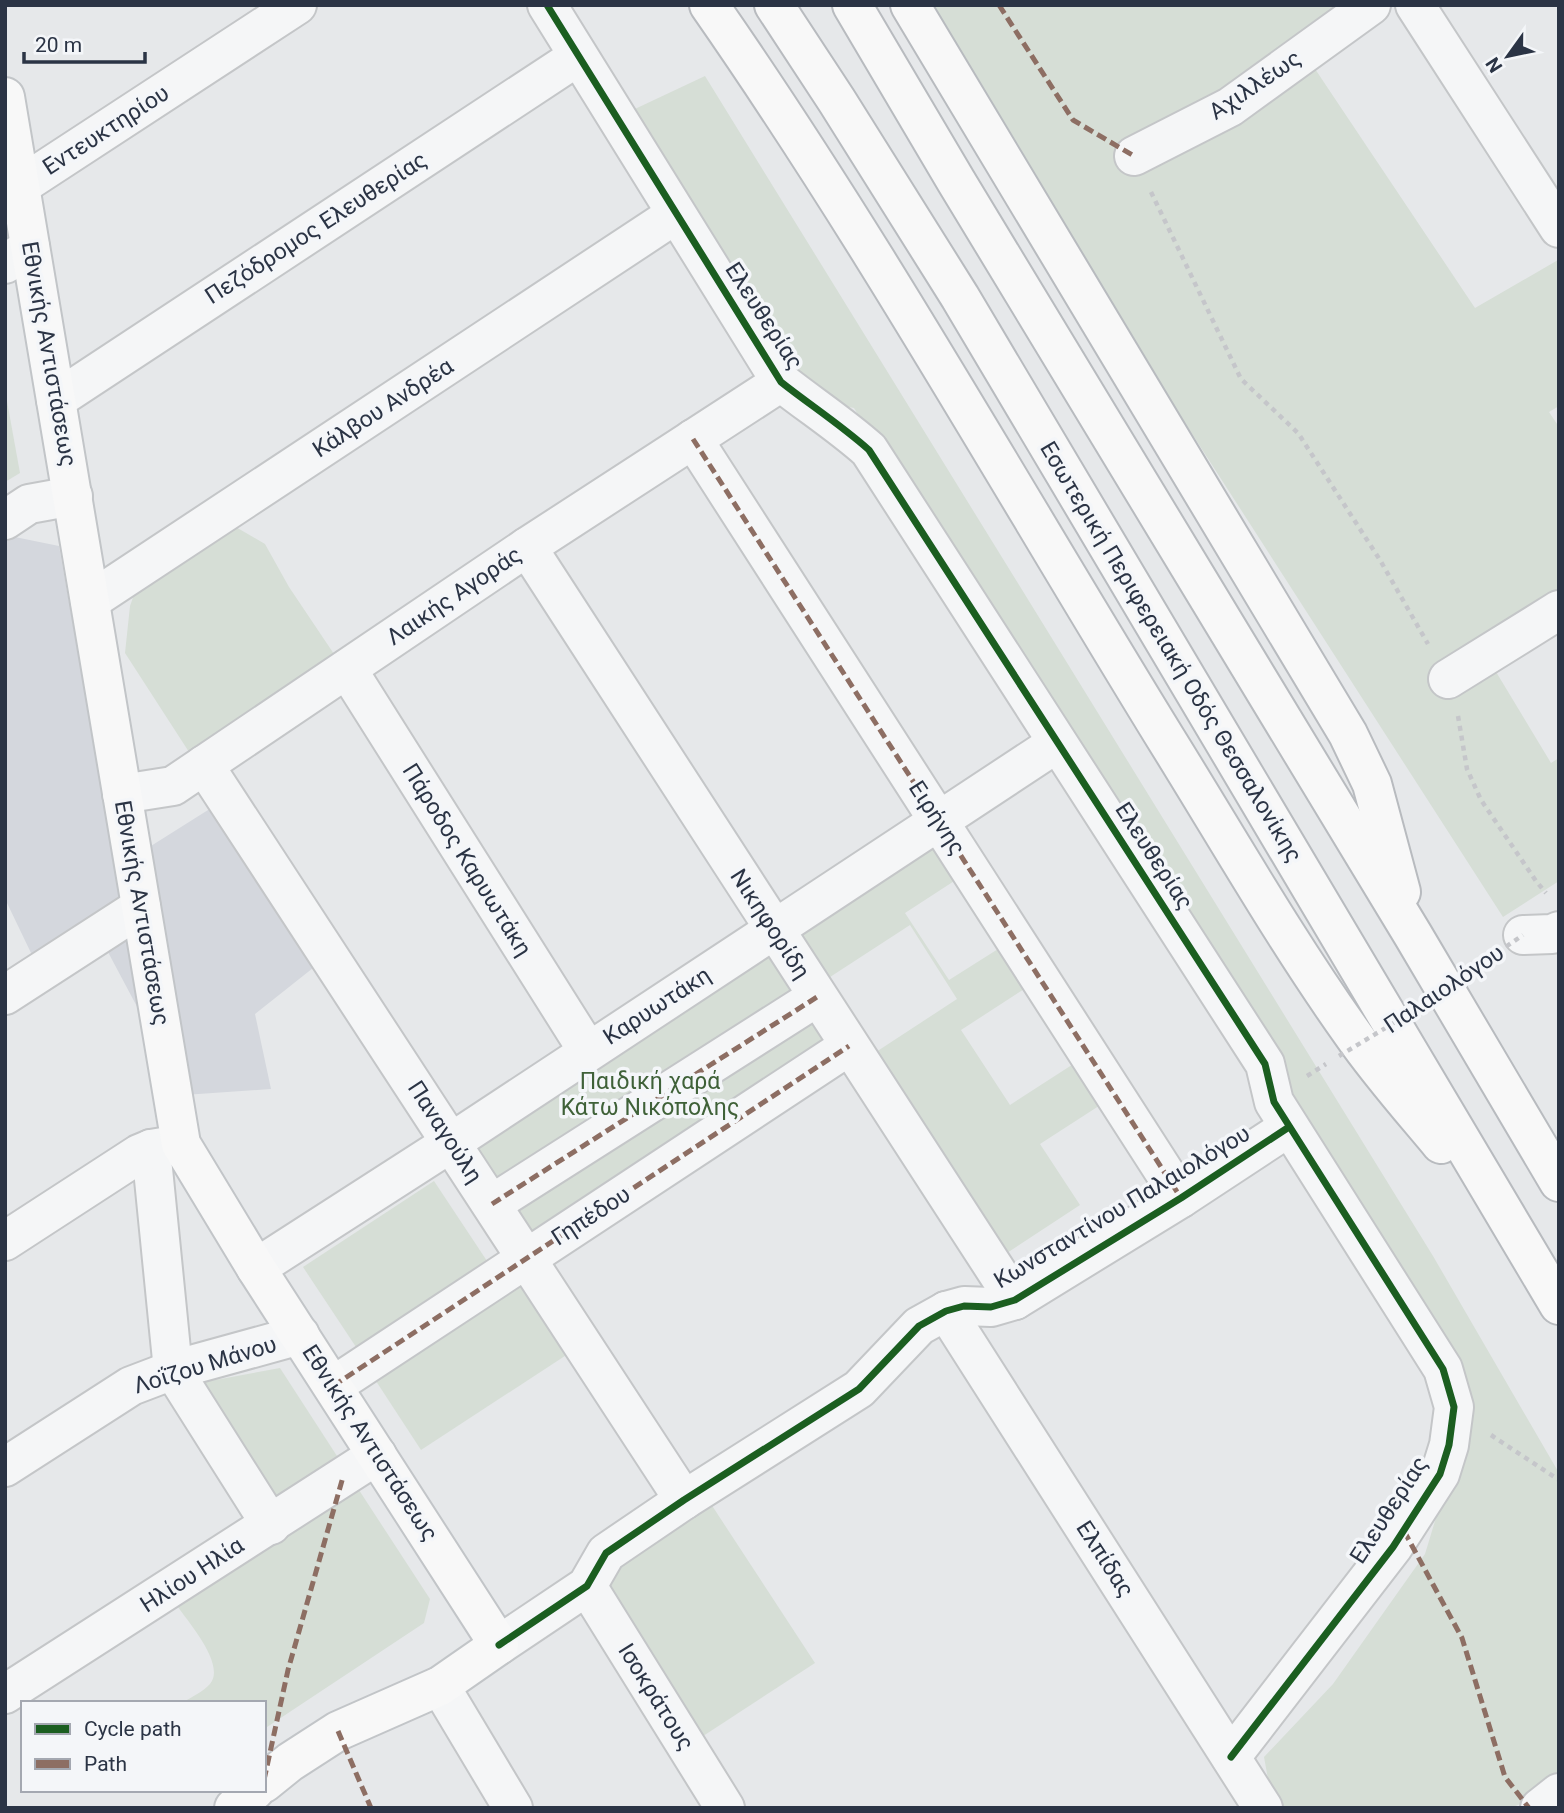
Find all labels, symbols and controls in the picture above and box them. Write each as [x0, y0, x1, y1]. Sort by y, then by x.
scale bar [24, 21, 145, 65]
north arrow [1473, 21, 1543, 91]
text: 20 m [35, 33, 82, 57]
street label: Αχιλλέως [1204, 45, 1306, 125]
text: N [1481, 53, 1507, 77]
street label: Εντευκτηρίου [38, 79, 174, 181]
street label: Πεζόδρομος Ελευθερίας [200, 146, 432, 310]
street label: Εθνικής Αντιστάσεως [16, 239, 82, 469]
street label: Ελευθερίας [719, 257, 809, 375]
street label: Κάλβου Ανδρέα [308, 353, 458, 463]
street label: Εσωτερική Περιφερειακή Οδός Θεσσαλονίκης [1034, 437, 1308, 867]
street label: Λαικής Αγοράς [381, 541, 527, 651]
street label: Πάροδος Καρυωτάκη [397, 759, 537, 961]
street label: Ειρήνης [903, 776, 971, 860]
street label: Ελευθερίας [1109, 797, 1199, 915]
street label: Εθνικής Αντιστάσεως [109, 798, 175, 1028]
street label: Νικηφορίδη [724, 864, 816, 984]
street label: Παλαιολόγου [1379, 939, 1509, 1039]
street label: Καρυωτάκη [598, 961, 716, 1051]
park label: Παιδική χαρά Κάτω Νικόπολης [561, 1068, 739, 1121]
street label: Παναγούλη [402, 1076, 488, 1188]
street label: Κωνσταντίνου Παλαιολόγου [989, 1120, 1255, 1294]
street label: Γηπέδου [547, 1181, 635, 1251]
street label: Λοΐζου Μάνου [130, 1330, 280, 1400]
street label: Εθνικής Αντιστάσεως [296, 1340, 444, 1546]
street label: Ελευθερίας [1344, 1451, 1434, 1569]
street label: Ελπίδας [1070, 1516, 1140, 1602]
street label: Ηλίου Ηλία [135, 1532, 249, 1618]
street label: Ισοκράτους [612, 1639, 700, 1755]
legend [21, 1701, 266, 1792]
text: Cycle path [84, 1717, 182, 1741]
text: Path [84, 1752, 127, 1776]

